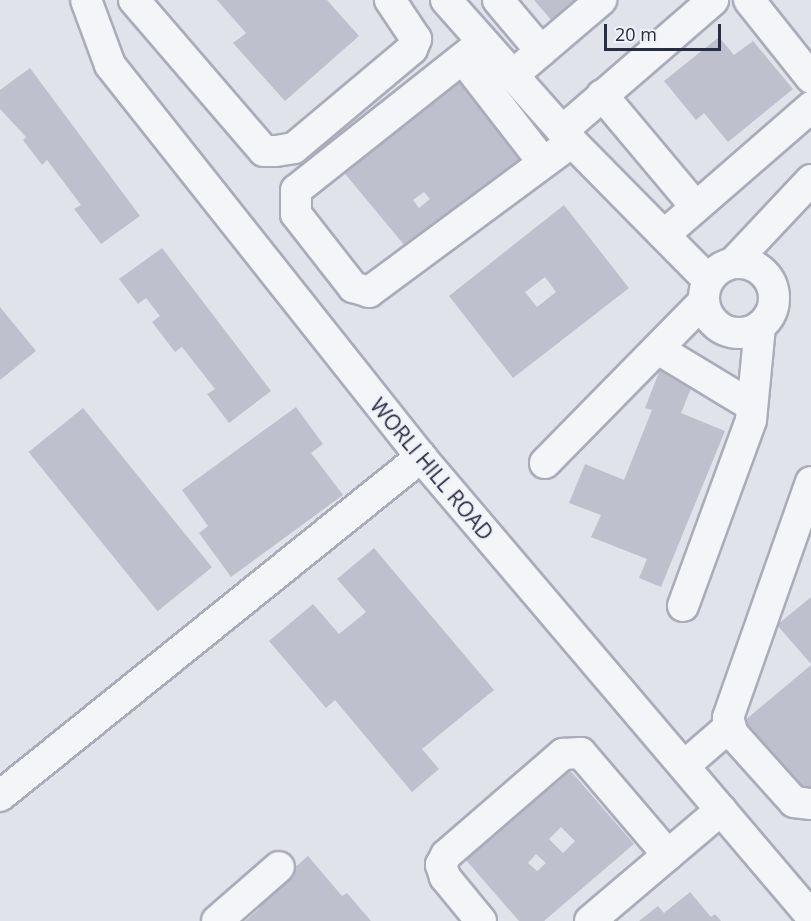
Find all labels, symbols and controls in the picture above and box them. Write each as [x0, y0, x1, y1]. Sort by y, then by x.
scale bar [607, 12, 724, 50]
text: 20 m [615, 22, 657, 46]
street label: WORLI HILL ROAD [365, 393, 499, 545]

